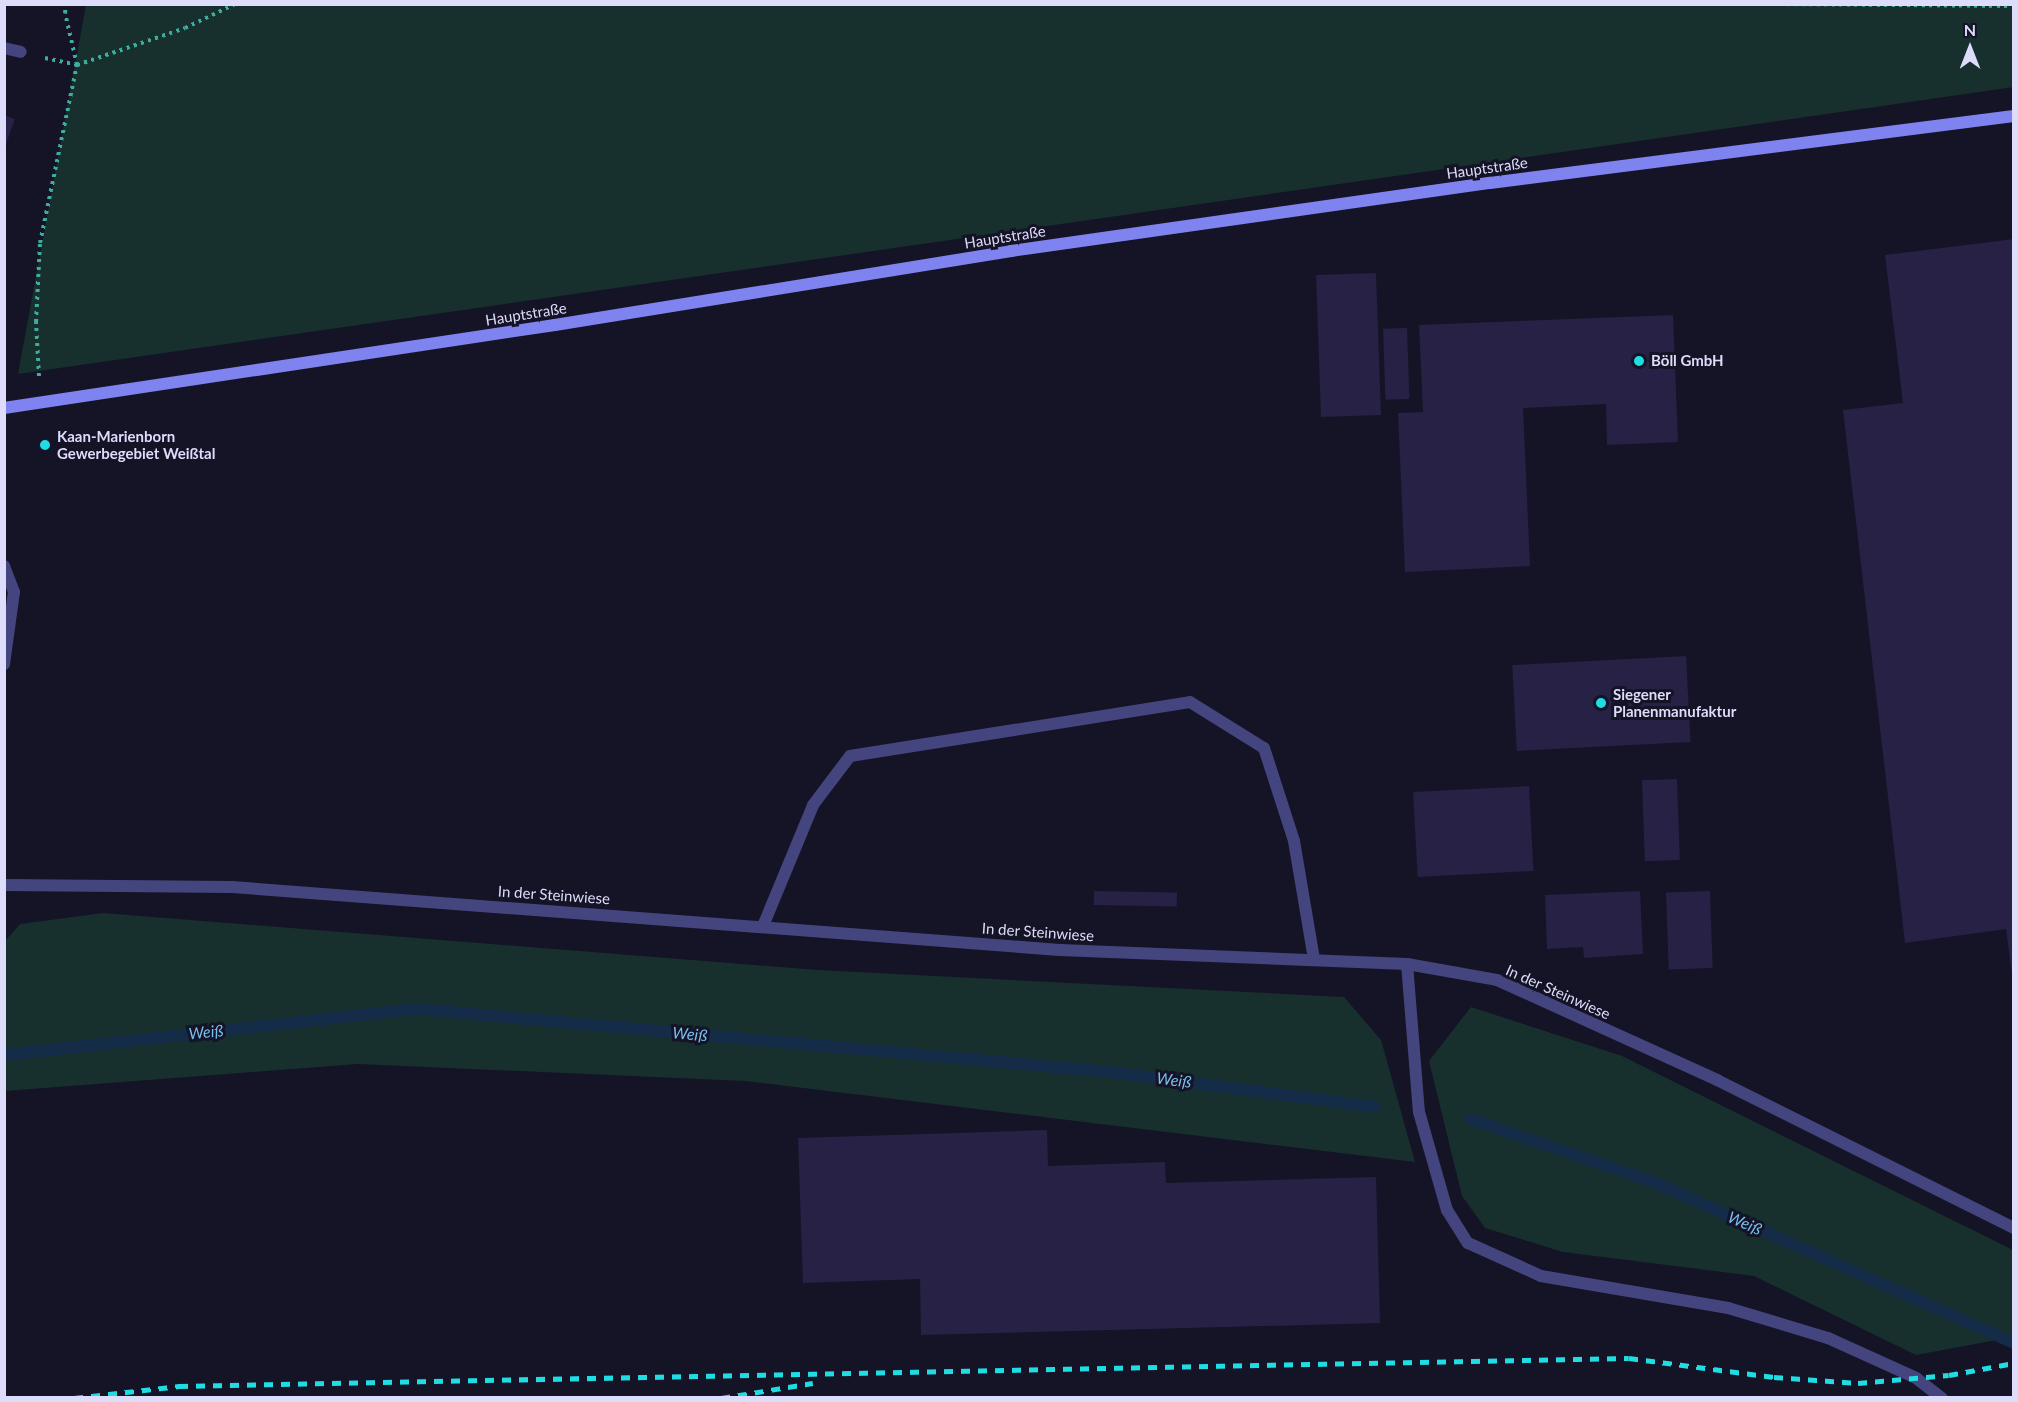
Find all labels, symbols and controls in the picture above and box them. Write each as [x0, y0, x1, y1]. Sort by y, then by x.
north arrow [1940, 18, 2000, 78]
text: N [1964, 20, 1976, 39]
street label: Hauptstraße [1445, 153, 1529, 183]
street label: Hauptstraße [963, 222, 1047, 252]
street label: Hauptstraße [484, 299, 568, 329]
place label: Böll GmbH [1651, 352, 1724, 370]
marker: Böll GmbH [1632, 354, 1646, 368]
place label: Kaan-Marienborn Gewerbegebiet Weißtal [57, 427, 215, 462]
marker: Kaan-Marienborn Gewerbegebiet Weißtal [38, 438, 52, 452]
place label: Siegener Planenmanufaktur [1613, 685, 1736, 720]
marker: Siegener Planenmanufaktur [1594, 696, 1608, 710]
street label: In der Steinwiese [497, 882, 611, 908]
street label: In der Steinwiese [981, 919, 1095, 945]
street label: In der Steinwiese [1503, 961, 1613, 1023]
water label: Weiß [188, 1021, 224, 1043]
water label: Weiß [672, 1023, 708, 1045]
water label: Weiß [1155, 1068, 1193, 1092]
water label: Weiß [1725, 1207, 1765, 1239]

